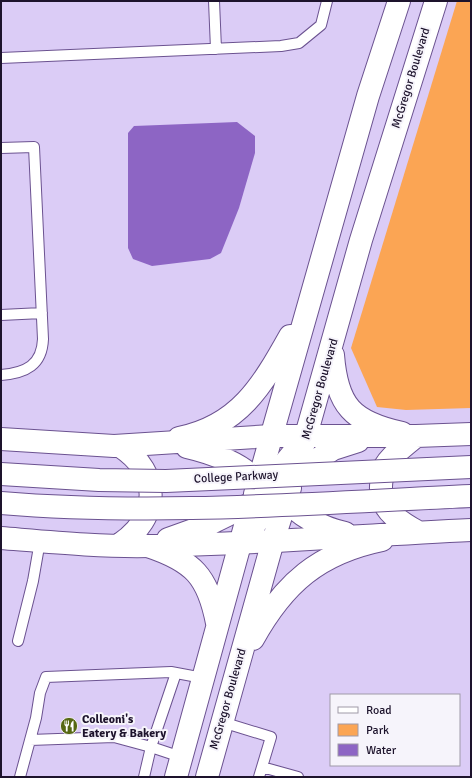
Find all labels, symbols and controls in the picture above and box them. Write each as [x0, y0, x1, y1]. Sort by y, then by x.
street label: McGregor Boulevard [389, 26, 433, 130]
street label: McGregor Boulevard [298, 337, 342, 441]
street label: College Parkway [193, 467, 279, 487]
street label: McGregor Boulevard [206, 647, 250, 751]
legend [330, 694, 460, 766]
text: Road [366, 703, 392, 718]
place label: Colleoni's Eatery & Bakery [82, 712, 166, 741]
restaurant icon: Colleoni's Eatery & Bakery [59, 716, 79, 736]
text: Park [366, 723, 389, 738]
text: Water [366, 743, 397, 758]

